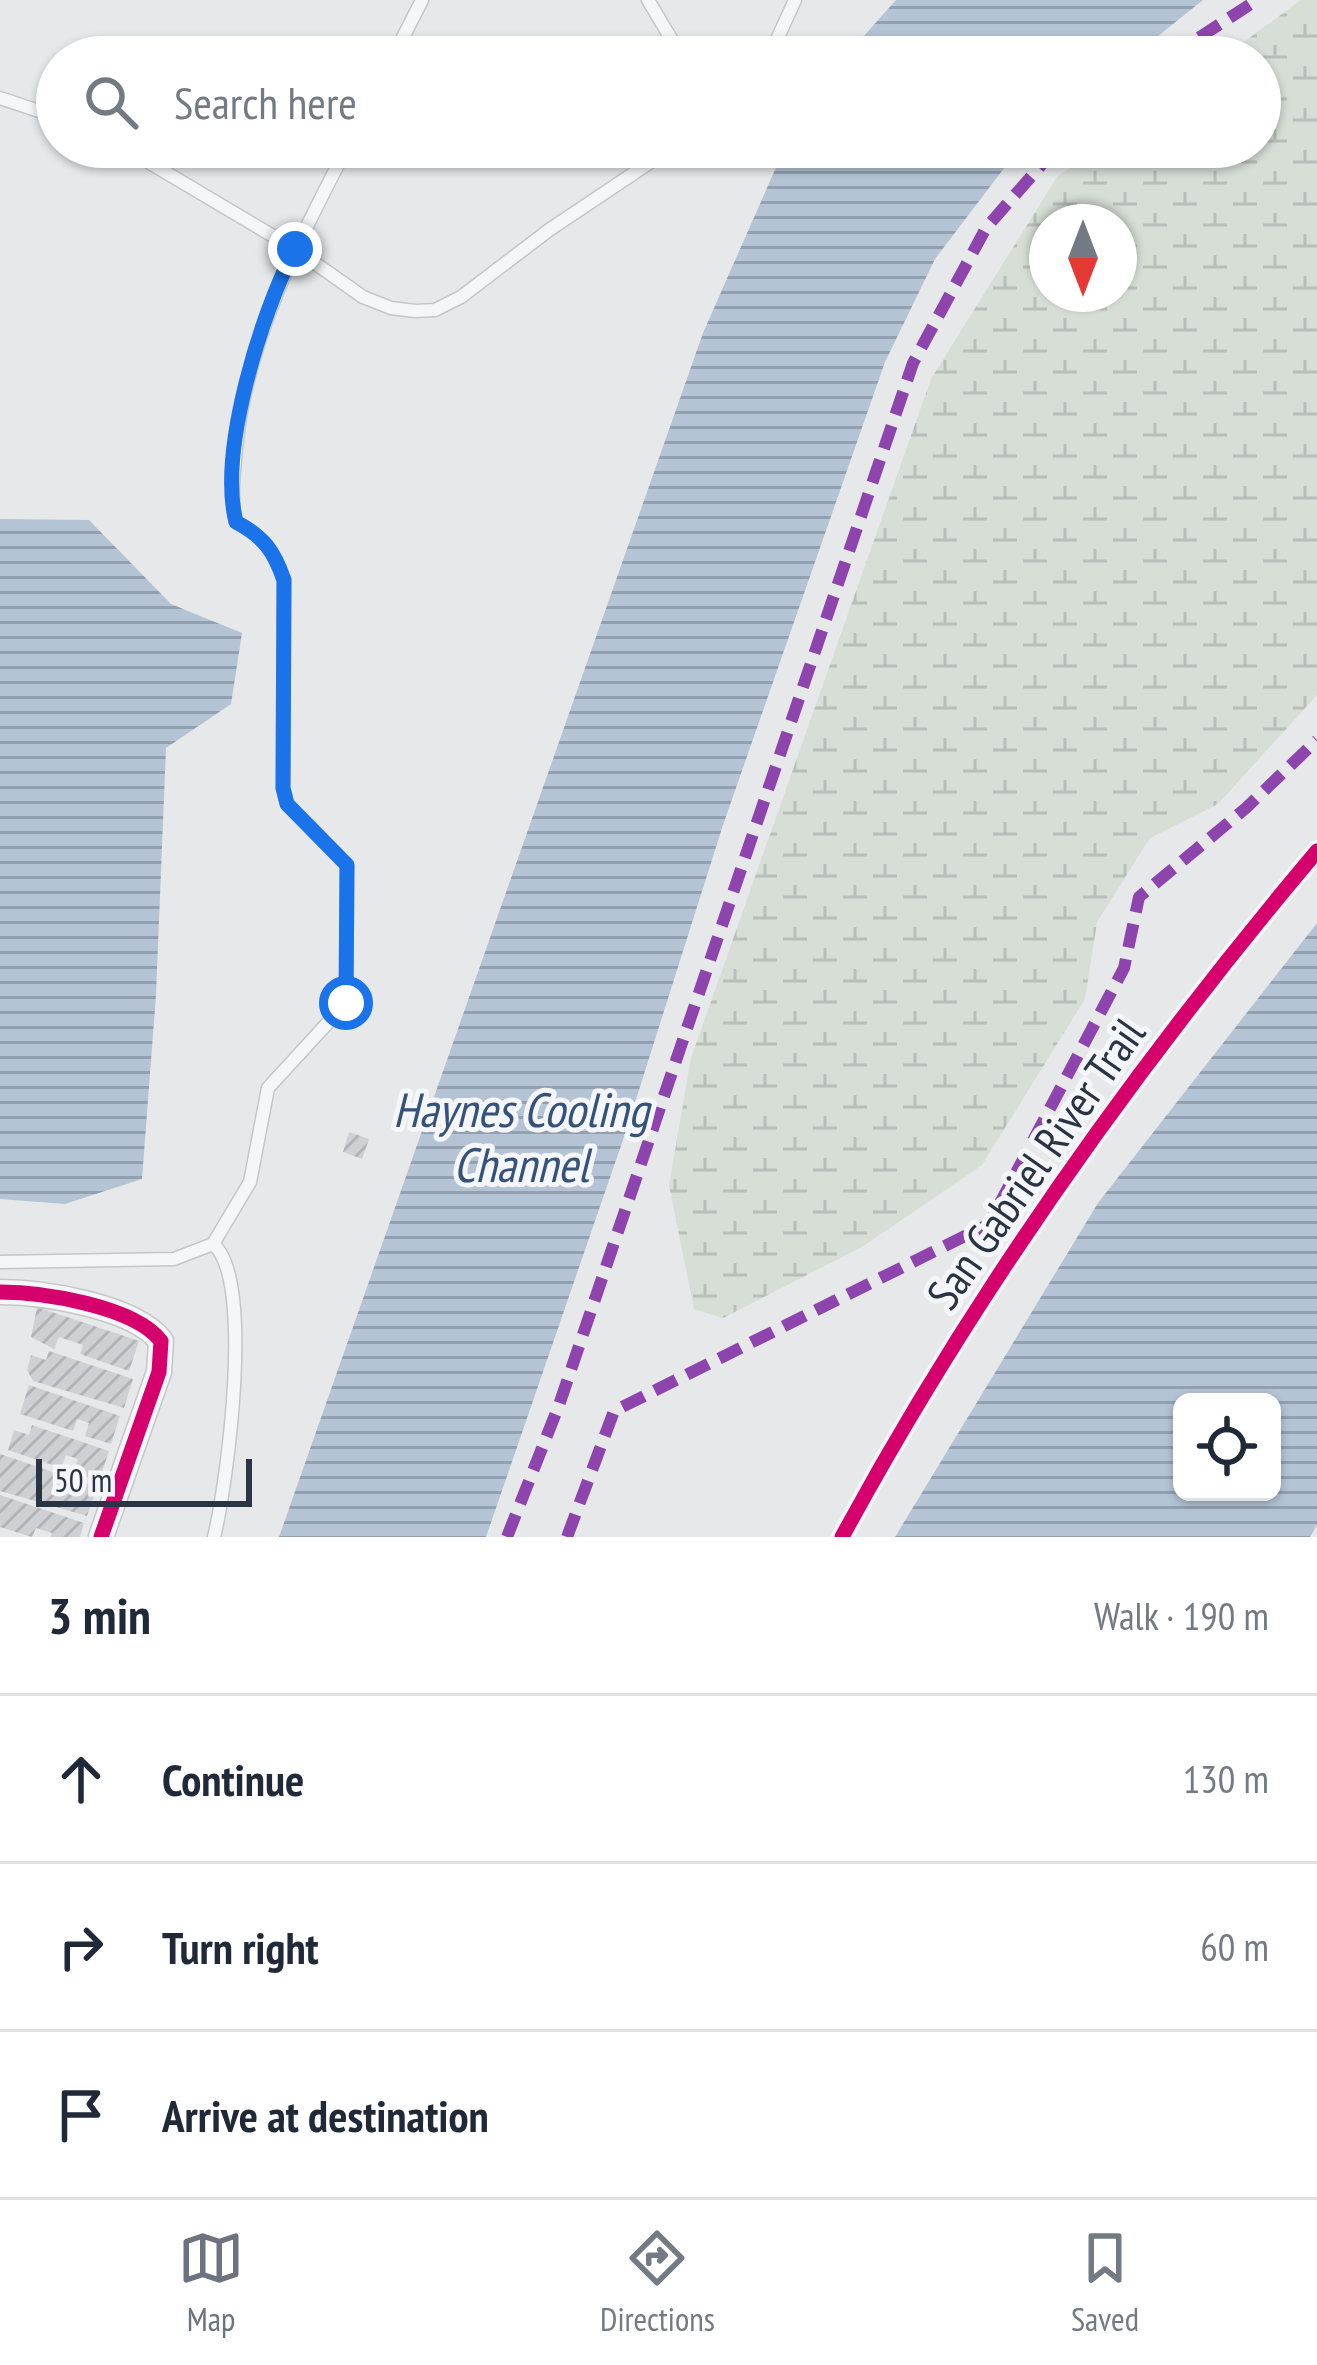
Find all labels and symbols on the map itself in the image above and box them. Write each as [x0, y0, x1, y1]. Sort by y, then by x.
north arrow [1029, 204, 1137, 312]
route end [268, 222, 322, 276]
route start [319, 976, 373, 1030]
street label: San Gabriel River Trail [913, 1006, 1157, 1320]
water label: Haynes Cooling Channel [393, 1078, 652, 1195]
scale bar [36, 1453, 252, 1506]

